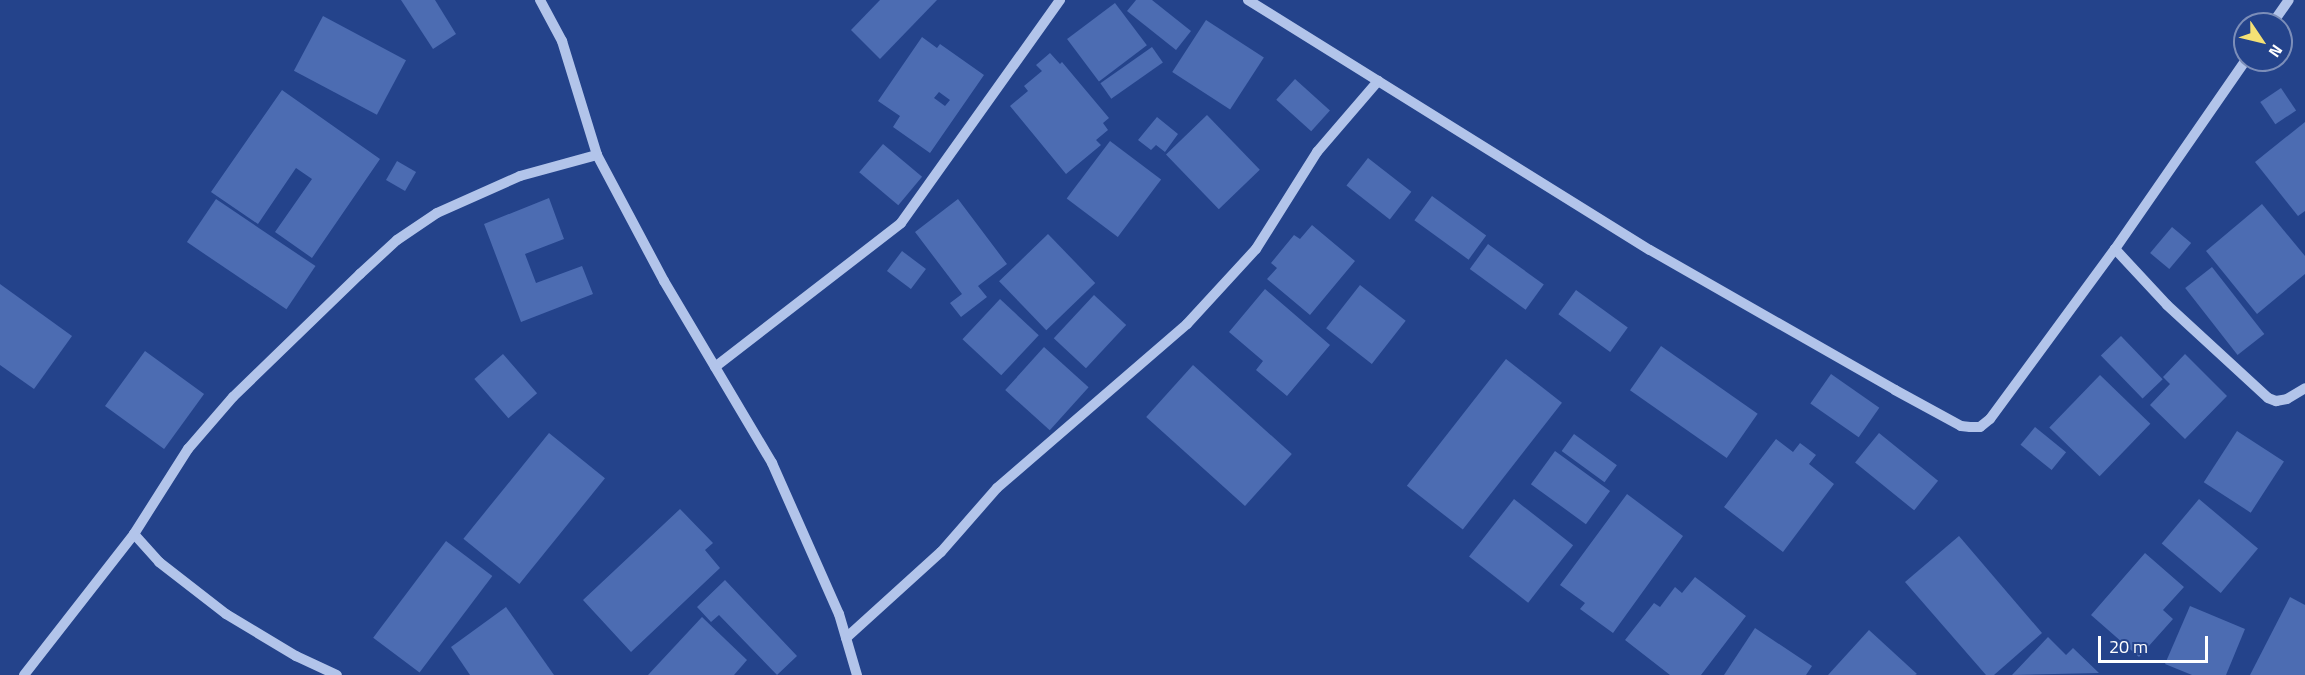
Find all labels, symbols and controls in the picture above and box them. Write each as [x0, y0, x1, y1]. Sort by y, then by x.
north arrow [2233, 12, 2293, 72]
text: N [2263, 40, 2289, 63]
scale bar [2101, 624, 2210, 662]
text: 20 m [2109, 633, 2148, 660]

